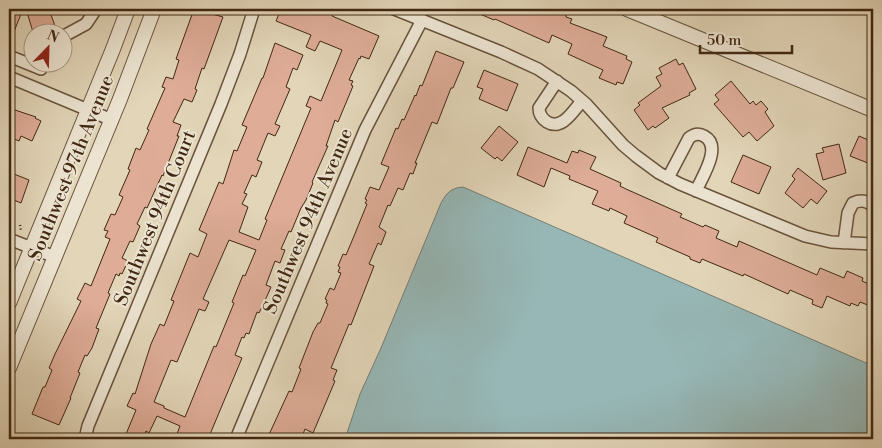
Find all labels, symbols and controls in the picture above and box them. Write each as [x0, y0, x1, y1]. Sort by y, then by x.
north arrow [22, 22, 72, 72]
scale bar [700, 22, 792, 54]
text: N [44, 27, 61, 47]
text: 50 m [707, 31, 741, 50]
street label: Southwest 97th Avenue [23, 72, 119, 264]
street label: Southwest 94th Avenue [258, 124, 358, 318]
street label: Southwest 94th Court [109, 126, 201, 309]

